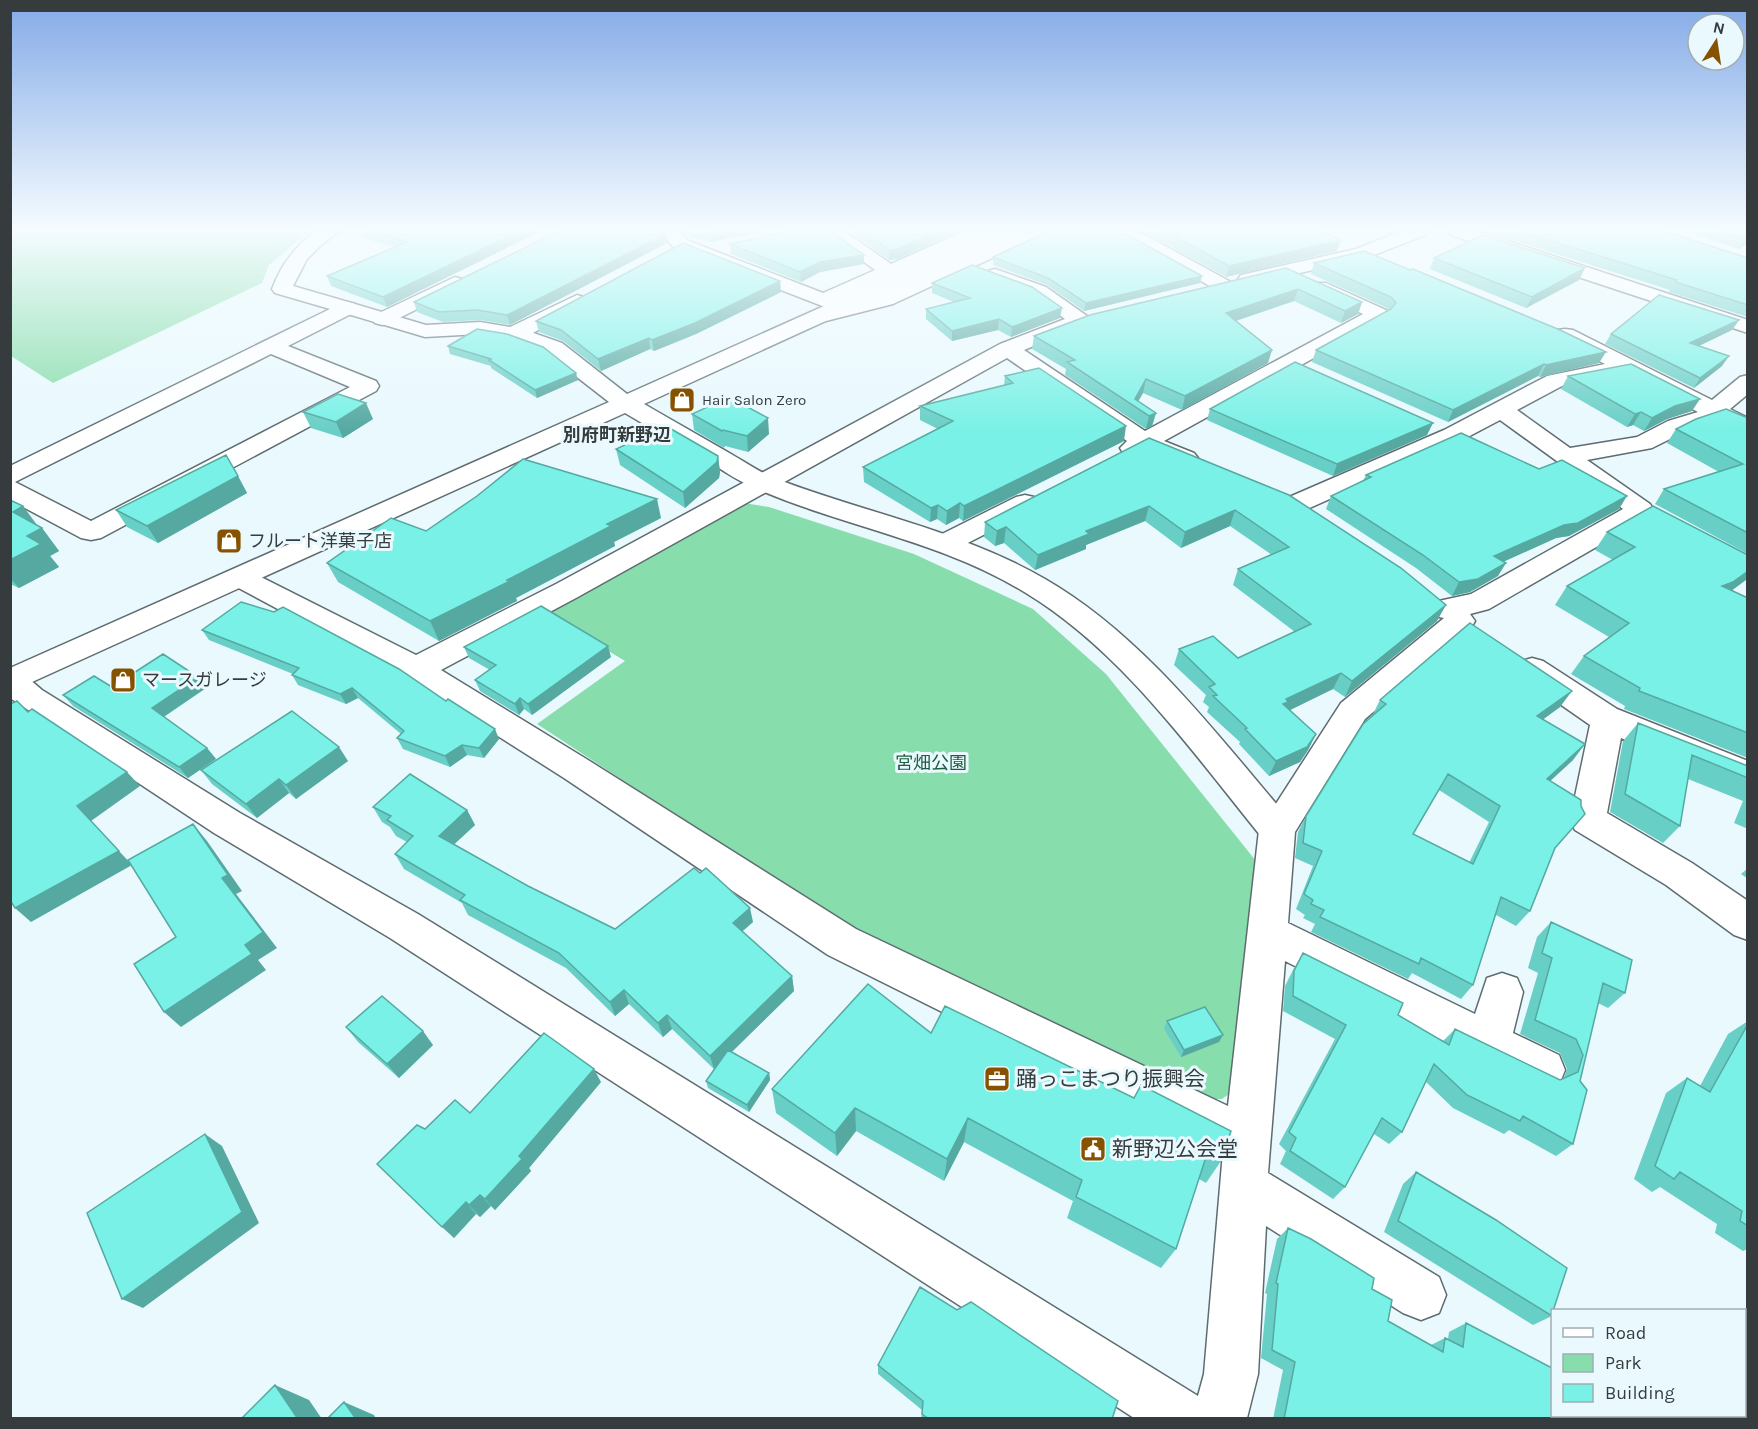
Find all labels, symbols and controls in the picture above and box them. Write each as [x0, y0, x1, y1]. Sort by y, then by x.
north arrow [1686, 12, 1746, 72]
text: N [1711, 17, 1727, 38]
shop icon: Hair Salon Zero [667, 385, 697, 415]
place label: Hair Salon Zero [702, 391, 806, 409]
district label: 別府町新野辺 [563, 424, 671, 446]
shop icon: フルート洋菓子店 [214, 526, 244, 556]
place label: フルート洋菓子店 [248, 530, 392, 552]
shop icon: マースガレージ [108, 665, 138, 695]
place label: マースガレージ [142, 669, 267, 691]
park label: 宮畑公園 [895, 752, 967, 774]
office icon: 踊っこまつり振興会 [982, 1064, 1012, 1094]
place label: 踊っこまつり振興会 [1016, 1067, 1205, 1091]
public building icon: 新野辺公会堂 [1078, 1134, 1108, 1164]
place label: 新野辺公会堂 [1112, 1137, 1238, 1161]
legend [1551, 1309, 1746, 1417]
text: Road [1605, 1322, 1646, 1344]
text: Park [1605, 1352, 1642, 1374]
text: Building [1605, 1382, 1675, 1404]

